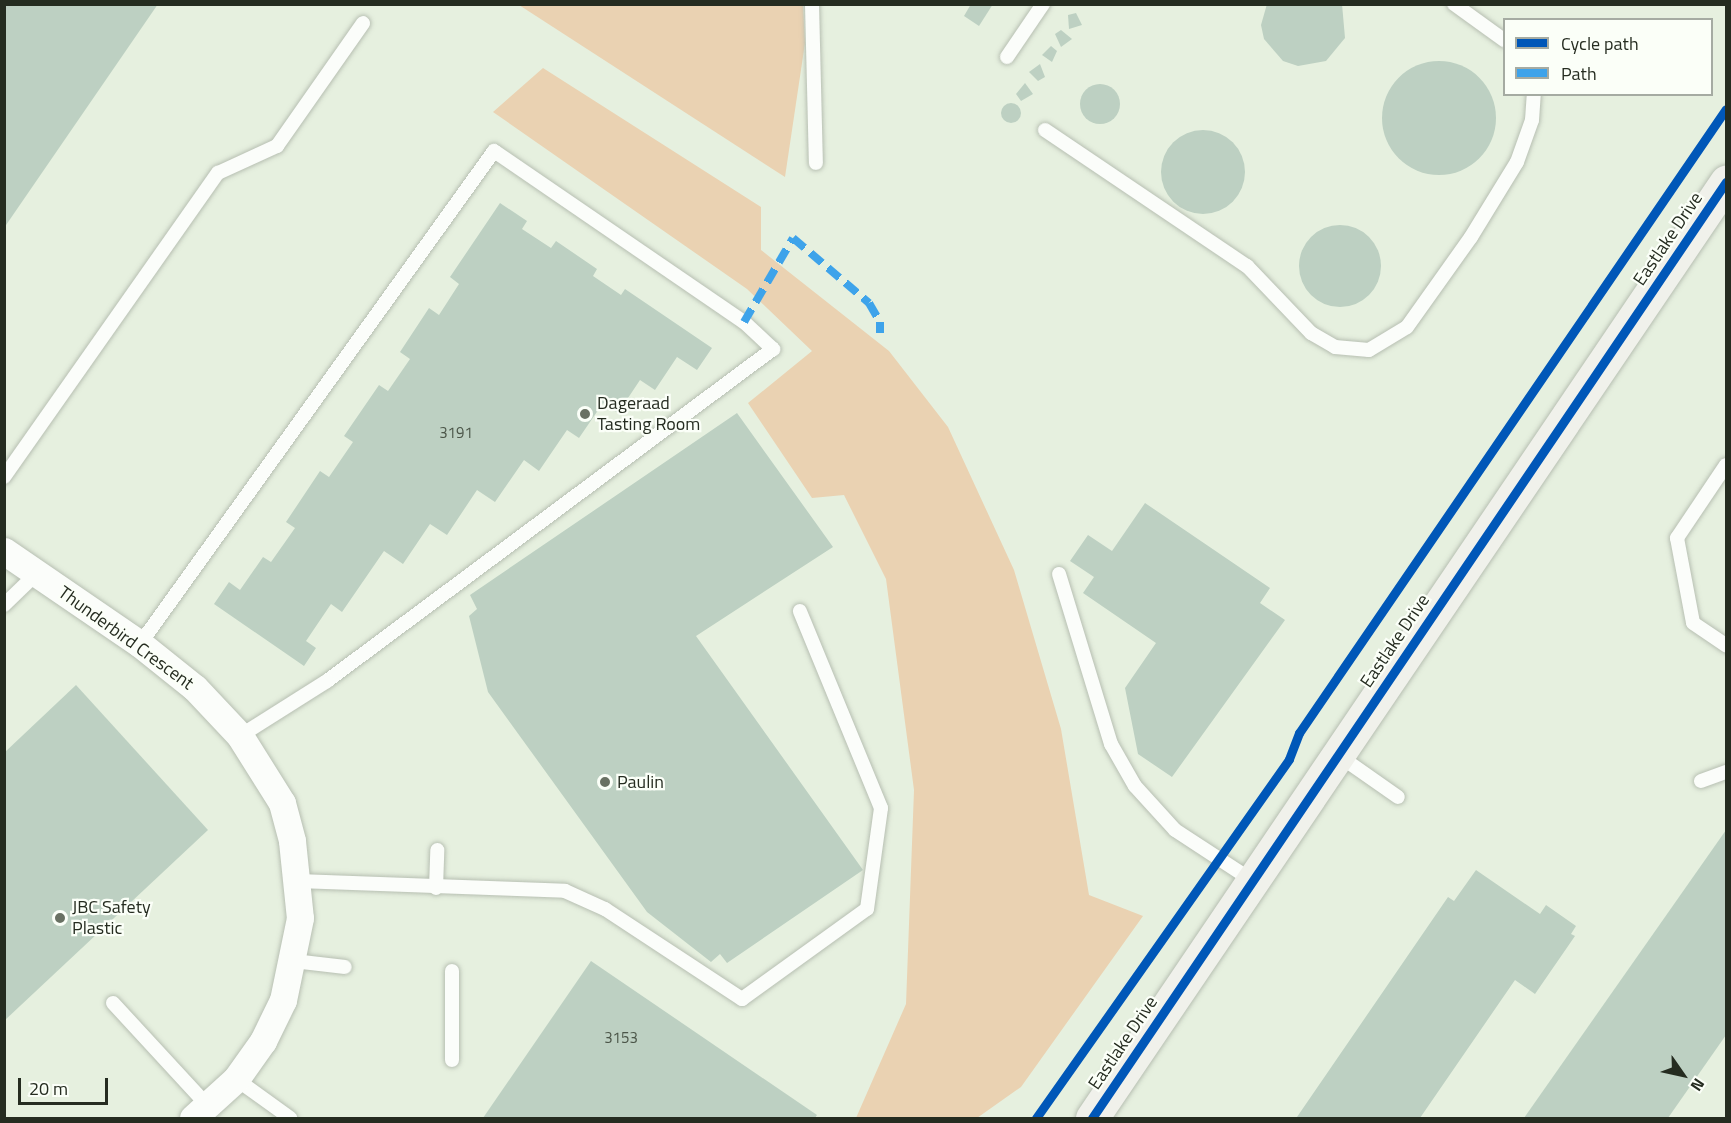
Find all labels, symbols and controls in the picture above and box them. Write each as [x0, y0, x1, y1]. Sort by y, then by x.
legend [1503, 18, 1713, 96]
text: Cycle path [1561, 30, 1639, 57]
text: Path [1561, 60, 1597, 87]
street label: Eastlake Drive [1629, 188, 1707, 290]
place label: Dageraad Tasting Room [597, 393, 700, 436]
marker: Dageraad Tasting Room [578, 407, 592, 421]
house number: 3191 [439, 424, 473, 442]
street label: Thunderbird Crescent [54, 582, 198, 694]
street label: Eastlake Drive [1356, 590, 1434, 692]
place label: Paulin [617, 771, 664, 793]
marker: Paulin [598, 775, 612, 789]
place label: JBC Safety Plastic [72, 897, 151, 940]
marker: JBC Safety Plastic [53, 911, 67, 925]
street label: Eastlake Drive [1084, 992, 1162, 1094]
house number: 3153 [604, 1029, 638, 1047]
north arrow [1653, 1045, 1713, 1105]
scale bar [21, 1066, 111, 1104]
text: N [1685, 1074, 1711, 1096]
text: 20 m [29, 1075, 68, 1102]

